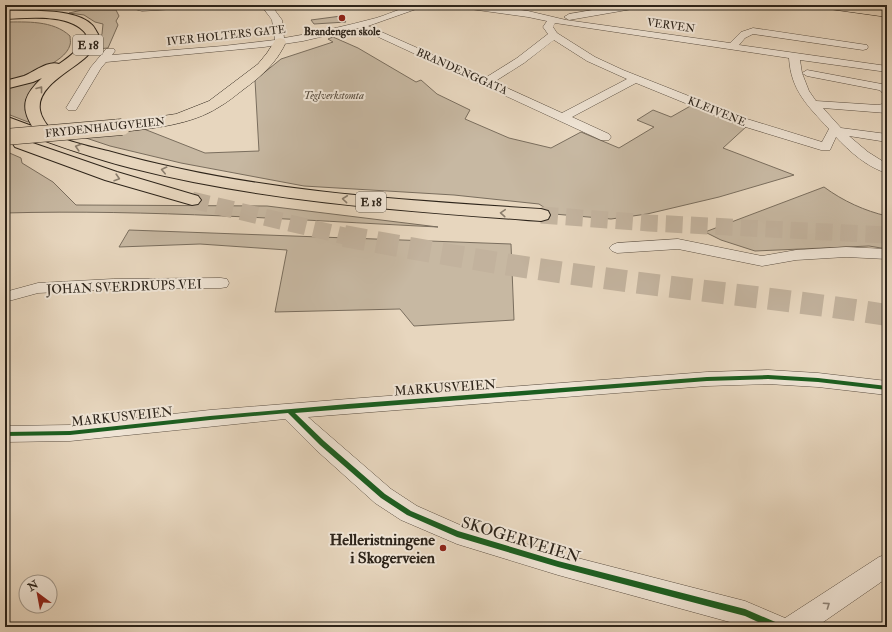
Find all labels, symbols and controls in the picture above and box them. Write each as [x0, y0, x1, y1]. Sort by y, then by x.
marker: Brandengen skole [337, 13, 347, 23]
street label: VERVEN [646, 16, 696, 35]
street label: IVER HOLTERS GATE [166, 23, 286, 48]
place label: Brandengen skole [304, 25, 381, 39]
road number: E 18 [73, 35, 103, 55]
street label: BRANDENGGATA [414, 46, 509, 97]
one-way arrow [36, 87, 43, 94]
park label: Teglverkstomta [304, 89, 364, 102]
street label: KLEIVENE [686, 94, 748, 129]
street label: FRYDENHAUGVEIEN [44, 115, 166, 140]
one-way arrow [75, 143, 82, 152]
one-way arrow [160, 166, 167, 174]
one-way arrow [113, 173, 120, 182]
road number: E 18 [356, 192, 386, 212]
one-way arrow [342, 195, 348, 204]
one-way arrow [500, 208, 506, 217]
street label: JOHAN SVERDRUPS VEI [45, 276, 202, 298]
street label: MARKUSVEIEN [394, 376, 497, 400]
street label: MARKUSVEIEN [71, 404, 174, 430]
street label: SKOGERVEIEN [459, 512, 583, 568]
place label: Helleristningene i Skogerveien [329, 530, 436, 569]
marker: Helleristningene i Skogerveien [438, 543, 448, 553]
north arrow [18, 574, 58, 614]
text: N [24, 577, 42, 595]
one-way arrow [823, 603, 830, 610]

